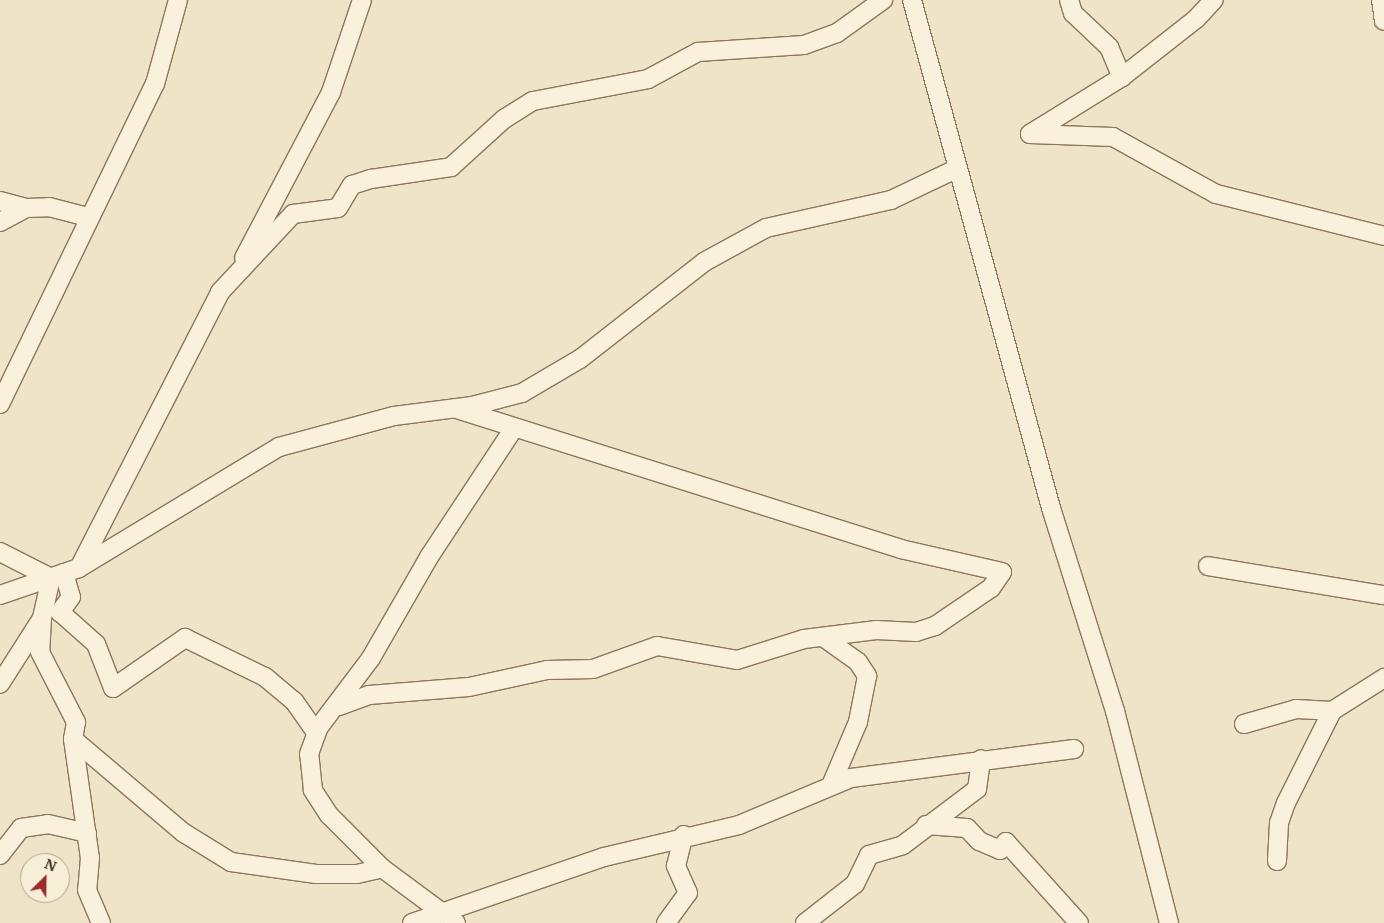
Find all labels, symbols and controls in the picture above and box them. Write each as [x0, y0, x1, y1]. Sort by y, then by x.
north arrow [20, 853, 70, 903]
text: N [42, 855, 59, 876]

